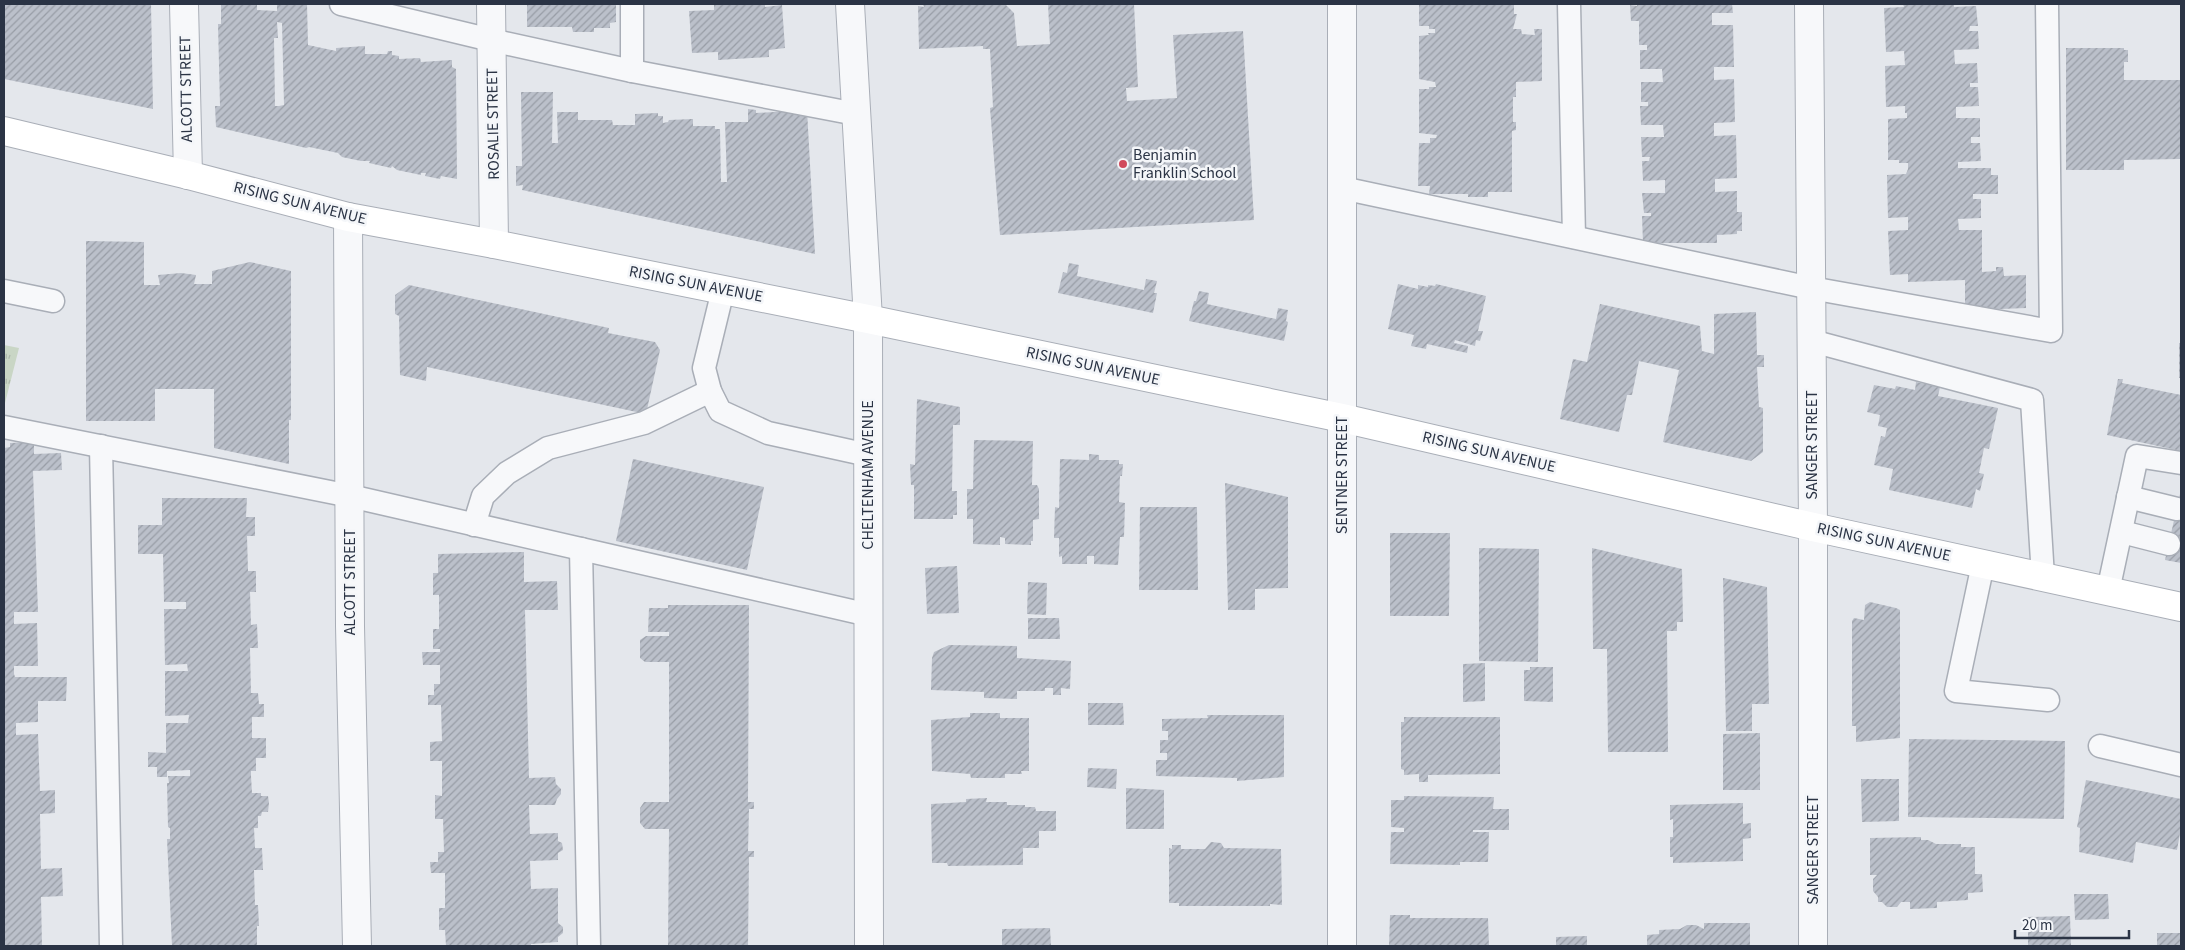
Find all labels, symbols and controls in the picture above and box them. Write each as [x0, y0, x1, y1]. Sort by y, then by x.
street label: ALCOTT STREET [174, 35, 198, 143]
street label: ROSALIE STREET [481, 67, 505, 180]
place label: Benjamin Franklin School [1133, 144, 1236, 184]
marker: Benjamin Franklin School [1117, 158, 1129, 170]
street label: RISING SUN AVENUE [231, 176, 369, 230]
street label: RISING SUN AVENUE [627, 260, 765, 308]
street label: RISING SUN AVENUE [1024, 341, 1162, 391]
street label: SANGER STREET [1801, 390, 1823, 500]
street label: CHELTENHAM AVENUE [857, 400, 879, 550]
street label: SENTNER STREET [1331, 415, 1353, 534]
street label: RISING SUN AVENUE [1420, 426, 1558, 478]
street label: RISING SUN AVENUE [1815, 517, 1953, 567]
street label: ALCOTT STREET [339, 528, 361, 635]
street label: SANGER STREET [1802, 795, 1824, 905]
scale bar [2015, 908, 2129, 940]
text: 20 m [2022, 915, 2052, 936]

